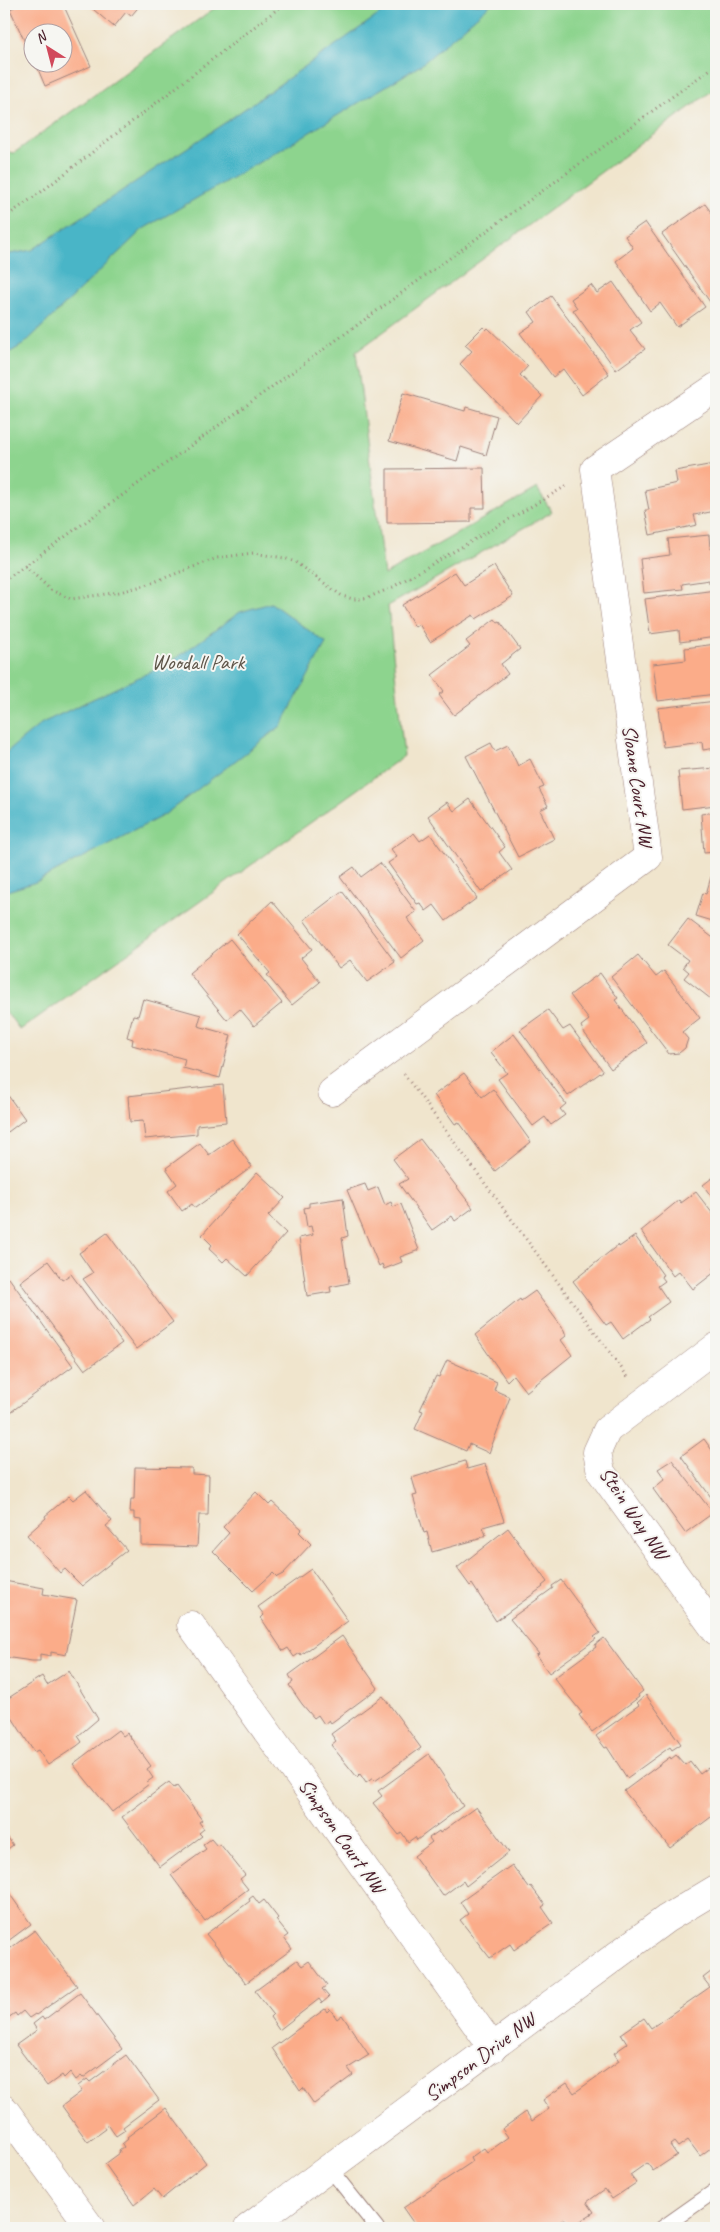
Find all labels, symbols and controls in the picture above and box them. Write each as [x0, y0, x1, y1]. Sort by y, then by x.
north arrow [22, 22, 72, 72]
text: N [32, 27, 51, 47]
park label: Woodall Park [152, 649, 245, 675]
street label: Sloane Court NW [617, 723, 660, 851]
street label: Stein Way NW [594, 1462, 677, 1567]
street label: Simpson Court NW [293, 1773, 393, 1901]
street label: Simpson Drive NW [419, 2005, 543, 2107]

